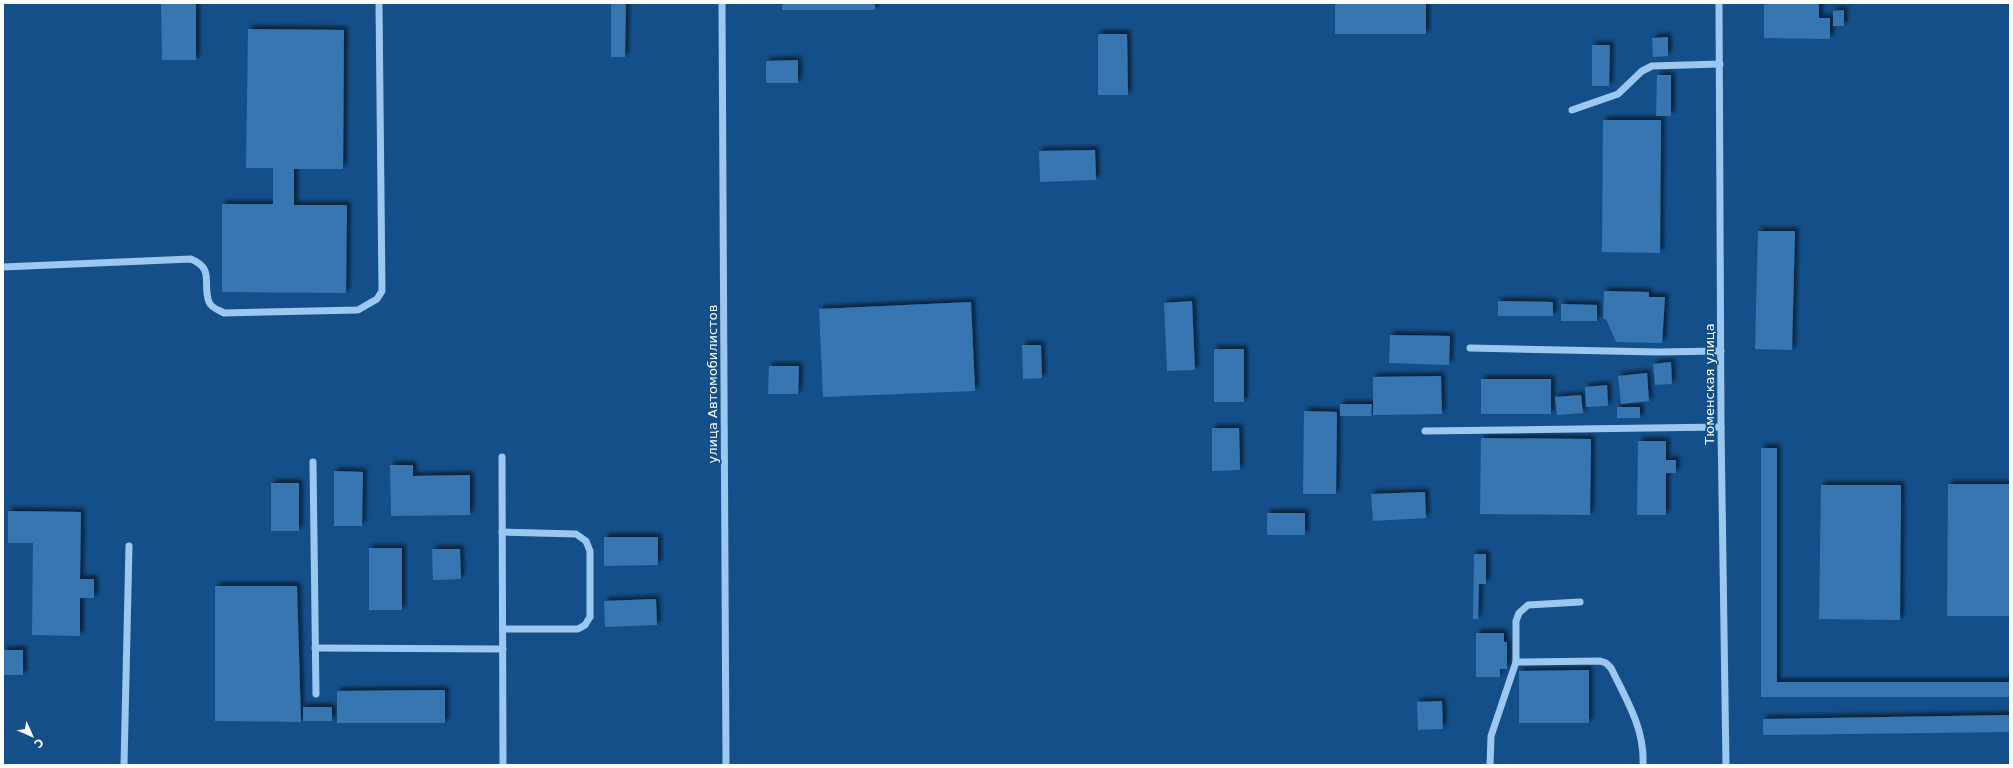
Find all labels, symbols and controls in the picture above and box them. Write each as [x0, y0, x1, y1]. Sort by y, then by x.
street label: улица Автомобилистов [705, 305, 720, 463]
street label: Тюменская улица [1702, 323, 1717, 446]
north arrow [12, 716, 52, 756]
text: С [31, 735, 46, 750]

